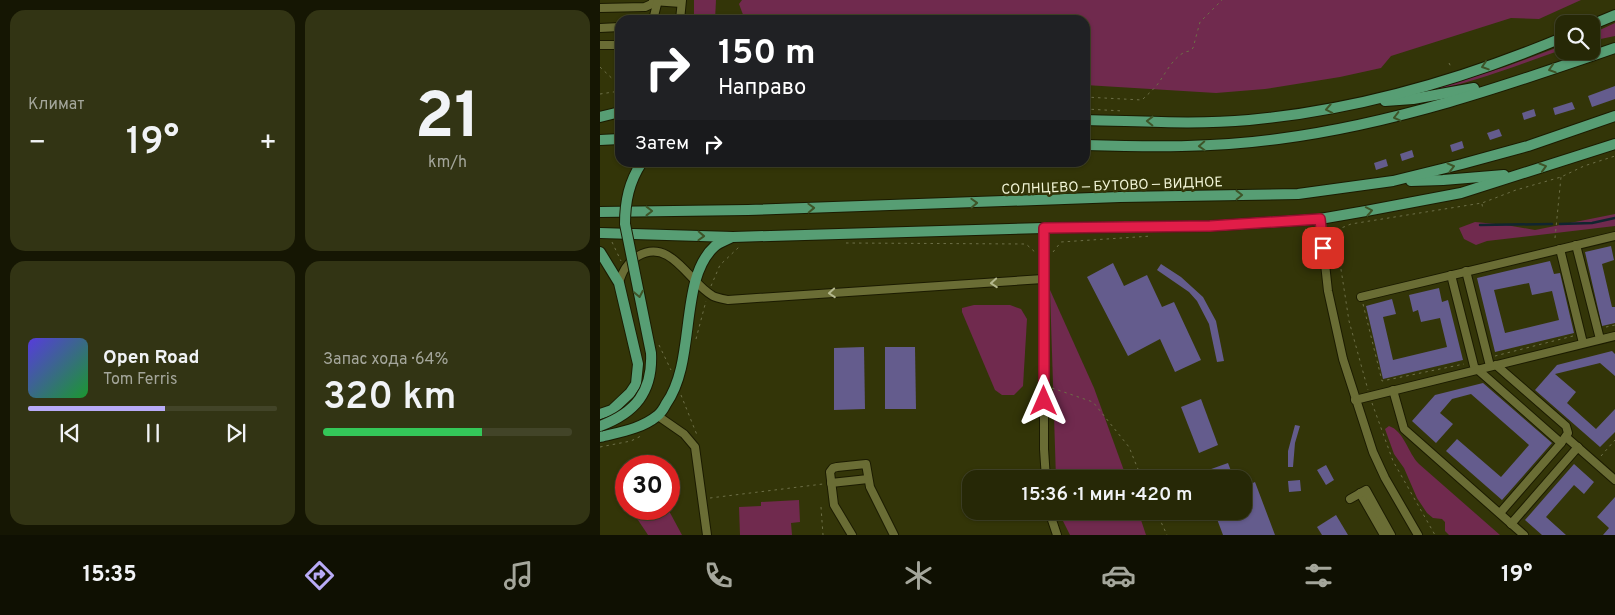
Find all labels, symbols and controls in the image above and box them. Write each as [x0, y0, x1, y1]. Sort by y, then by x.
map controls [1555, 15, 1600, 60]
button: search [1555, 15, 1600, 60]
text: 150 m [718, 32, 816, 76]
icon: right [635, 35, 700, 100]
one-way arrow [1482, 60, 1490, 70]
one-way arrow [1548, 63, 1557, 73]
text: Направо [718, 75, 806, 102]
text: 21 [415, 79, 480, 161]
text: Климат [28, 95, 85, 115]
one-way arrow [1324, 103, 1333, 113]
one-way arrow [1392, 111, 1401, 122]
one-way arrow [1145, 116, 1153, 126]
text: 19° [126, 119, 179, 168]
text: − [28, 126, 46, 162]
text: + [259, 126, 277, 162]
icon: right [699, 130, 727, 158]
text: Затем [635, 132, 689, 156]
one-way arrow [1197, 140, 1205, 151]
text: km/h [428, 153, 467, 173]
one-way arrow [1447, 162, 1456, 173]
one-way arrow [1538, 163, 1547, 173]
street label: СОЛНЦЕВО — БУТОВО — ВИДНОЕ [1001, 174, 1223, 199]
one-way arrow [1236, 190, 1243, 200]
one-way arrow [970, 198, 978, 208]
one-way arrow [807, 203, 815, 214]
one-way arrow [645, 206, 653, 216]
one-way arrow [1364, 206, 1373, 217]
pin [1302, 227, 1344, 269]
one-way arrow [698, 231, 705, 241]
icon: arrive [1309, 234, 1337, 262]
one-way arrow [990, 277, 998, 288]
one-way arrow [828, 288, 836, 299]
one-way arrow [633, 289, 643, 298]
text: Open Road [103, 346, 199, 370]
text: Запас хода · 64% [323, 350, 448, 370]
text: Tom Ferris [103, 370, 177, 390]
text: 320 km [323, 374, 456, 423]
position arrow [1017, 374, 1069, 426]
icon: previous [56, 419, 84, 447]
icon: pause [139, 419, 167, 447]
icon: next [222, 419, 250, 447]
speed limit sign: 30 [615, 455, 680, 520]
text: 15:36 · 1 мин · 420 m [1022, 483, 1192, 507]
icon: directions [302, 558, 337, 593]
icon: music [501, 558, 536, 593]
icon: phone [701, 558, 736, 593]
icon: climate [901, 558, 936, 593]
icon: car [1101, 558, 1136, 593]
icon: filters [1301, 558, 1336, 593]
text: 15:35 [82, 562, 137, 589]
text: 19° [1501, 562, 1533, 589]

